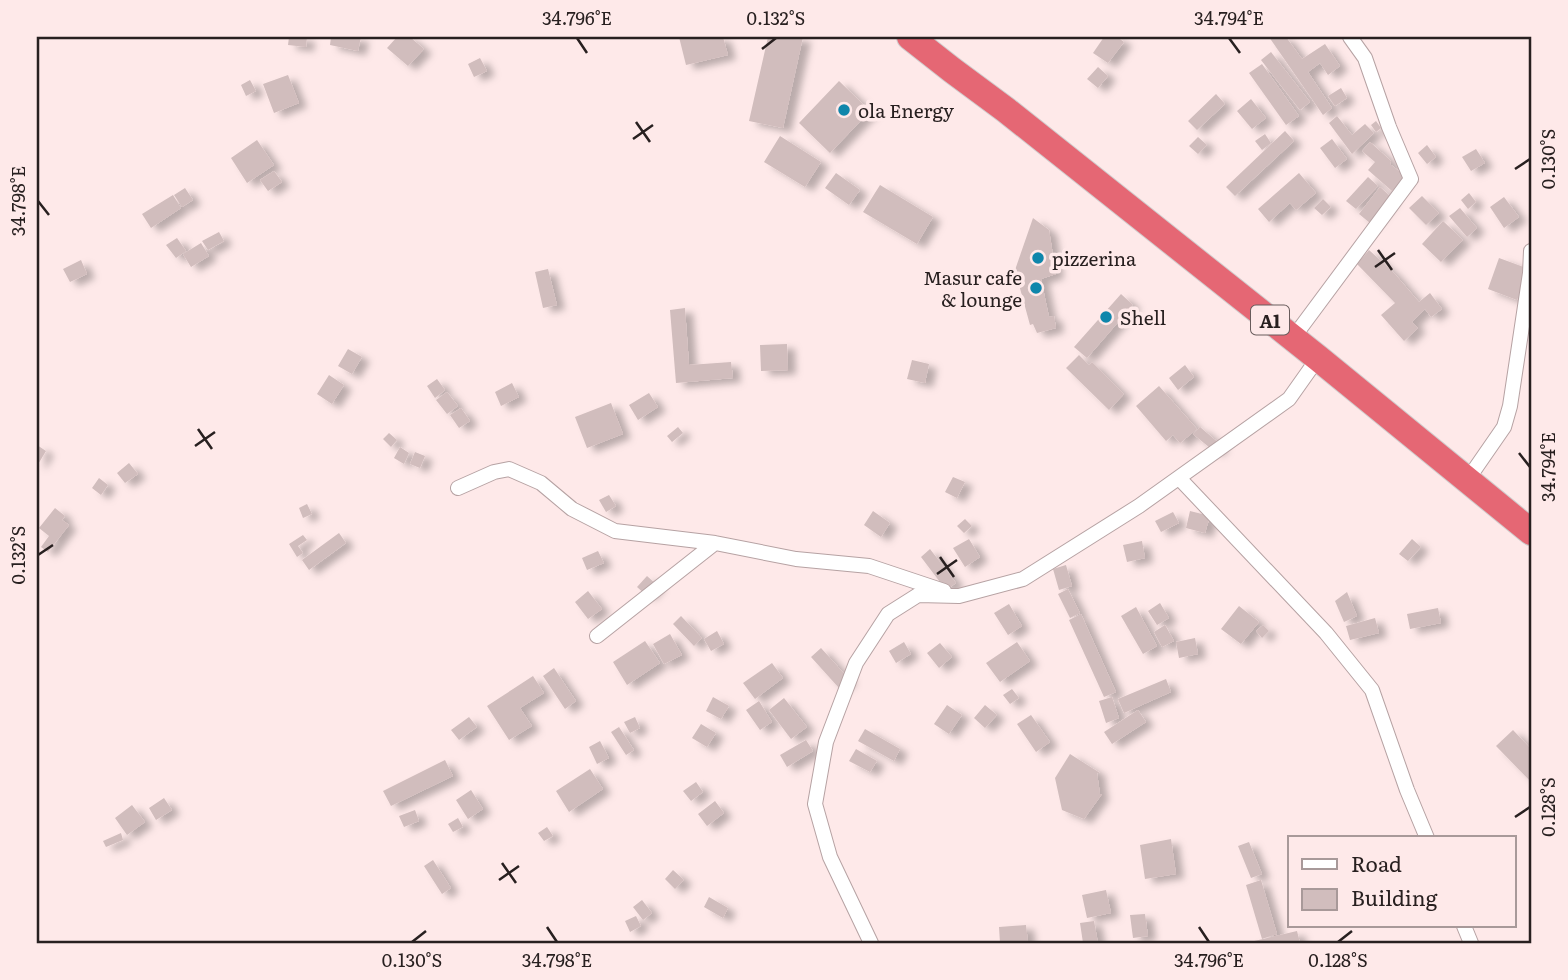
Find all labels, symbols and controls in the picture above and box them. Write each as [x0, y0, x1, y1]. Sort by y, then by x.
text: 34.796°E [542, 4, 612, 31]
text: 0.132°S [747, 4, 805, 31]
text: 34.794°E [1194, 4, 1264, 31]
place label: ola Energy [858, 96, 954, 124]
marker: ola Energy [836, 102, 852, 118]
text: 0.130°S [1534, 129, 1561, 189]
text: 34.798°E [4, 166, 31, 236]
place label: pizzerina [1052, 244, 1137, 272]
marker: pizzerina [1030, 250, 1046, 266]
place label: Masur cafe & lounge [923, 263, 1022, 313]
marker: Masur cafe & lounge [1028, 280, 1044, 296]
place label: Shell [1120, 303, 1166, 331]
road number: A1 [1251, 306, 1289, 334]
marker: Shell [1098, 309, 1114, 325]
text: 34.794°E [1534, 432, 1561, 502]
text: 0.132°S [4, 526, 31, 584]
text: 0.128°S [1534, 777, 1561, 837]
legend [1288, 836, 1516, 928]
text: Road [1351, 847, 1402, 878]
text: Building [1351, 881, 1438, 912]
text: 0.130°S [382, 946, 442, 973]
text: 34.798°E [522, 946, 592, 973]
text: 34.796°E [1174, 946, 1244, 973]
text: 0.128°S [1308, 946, 1368, 973]

